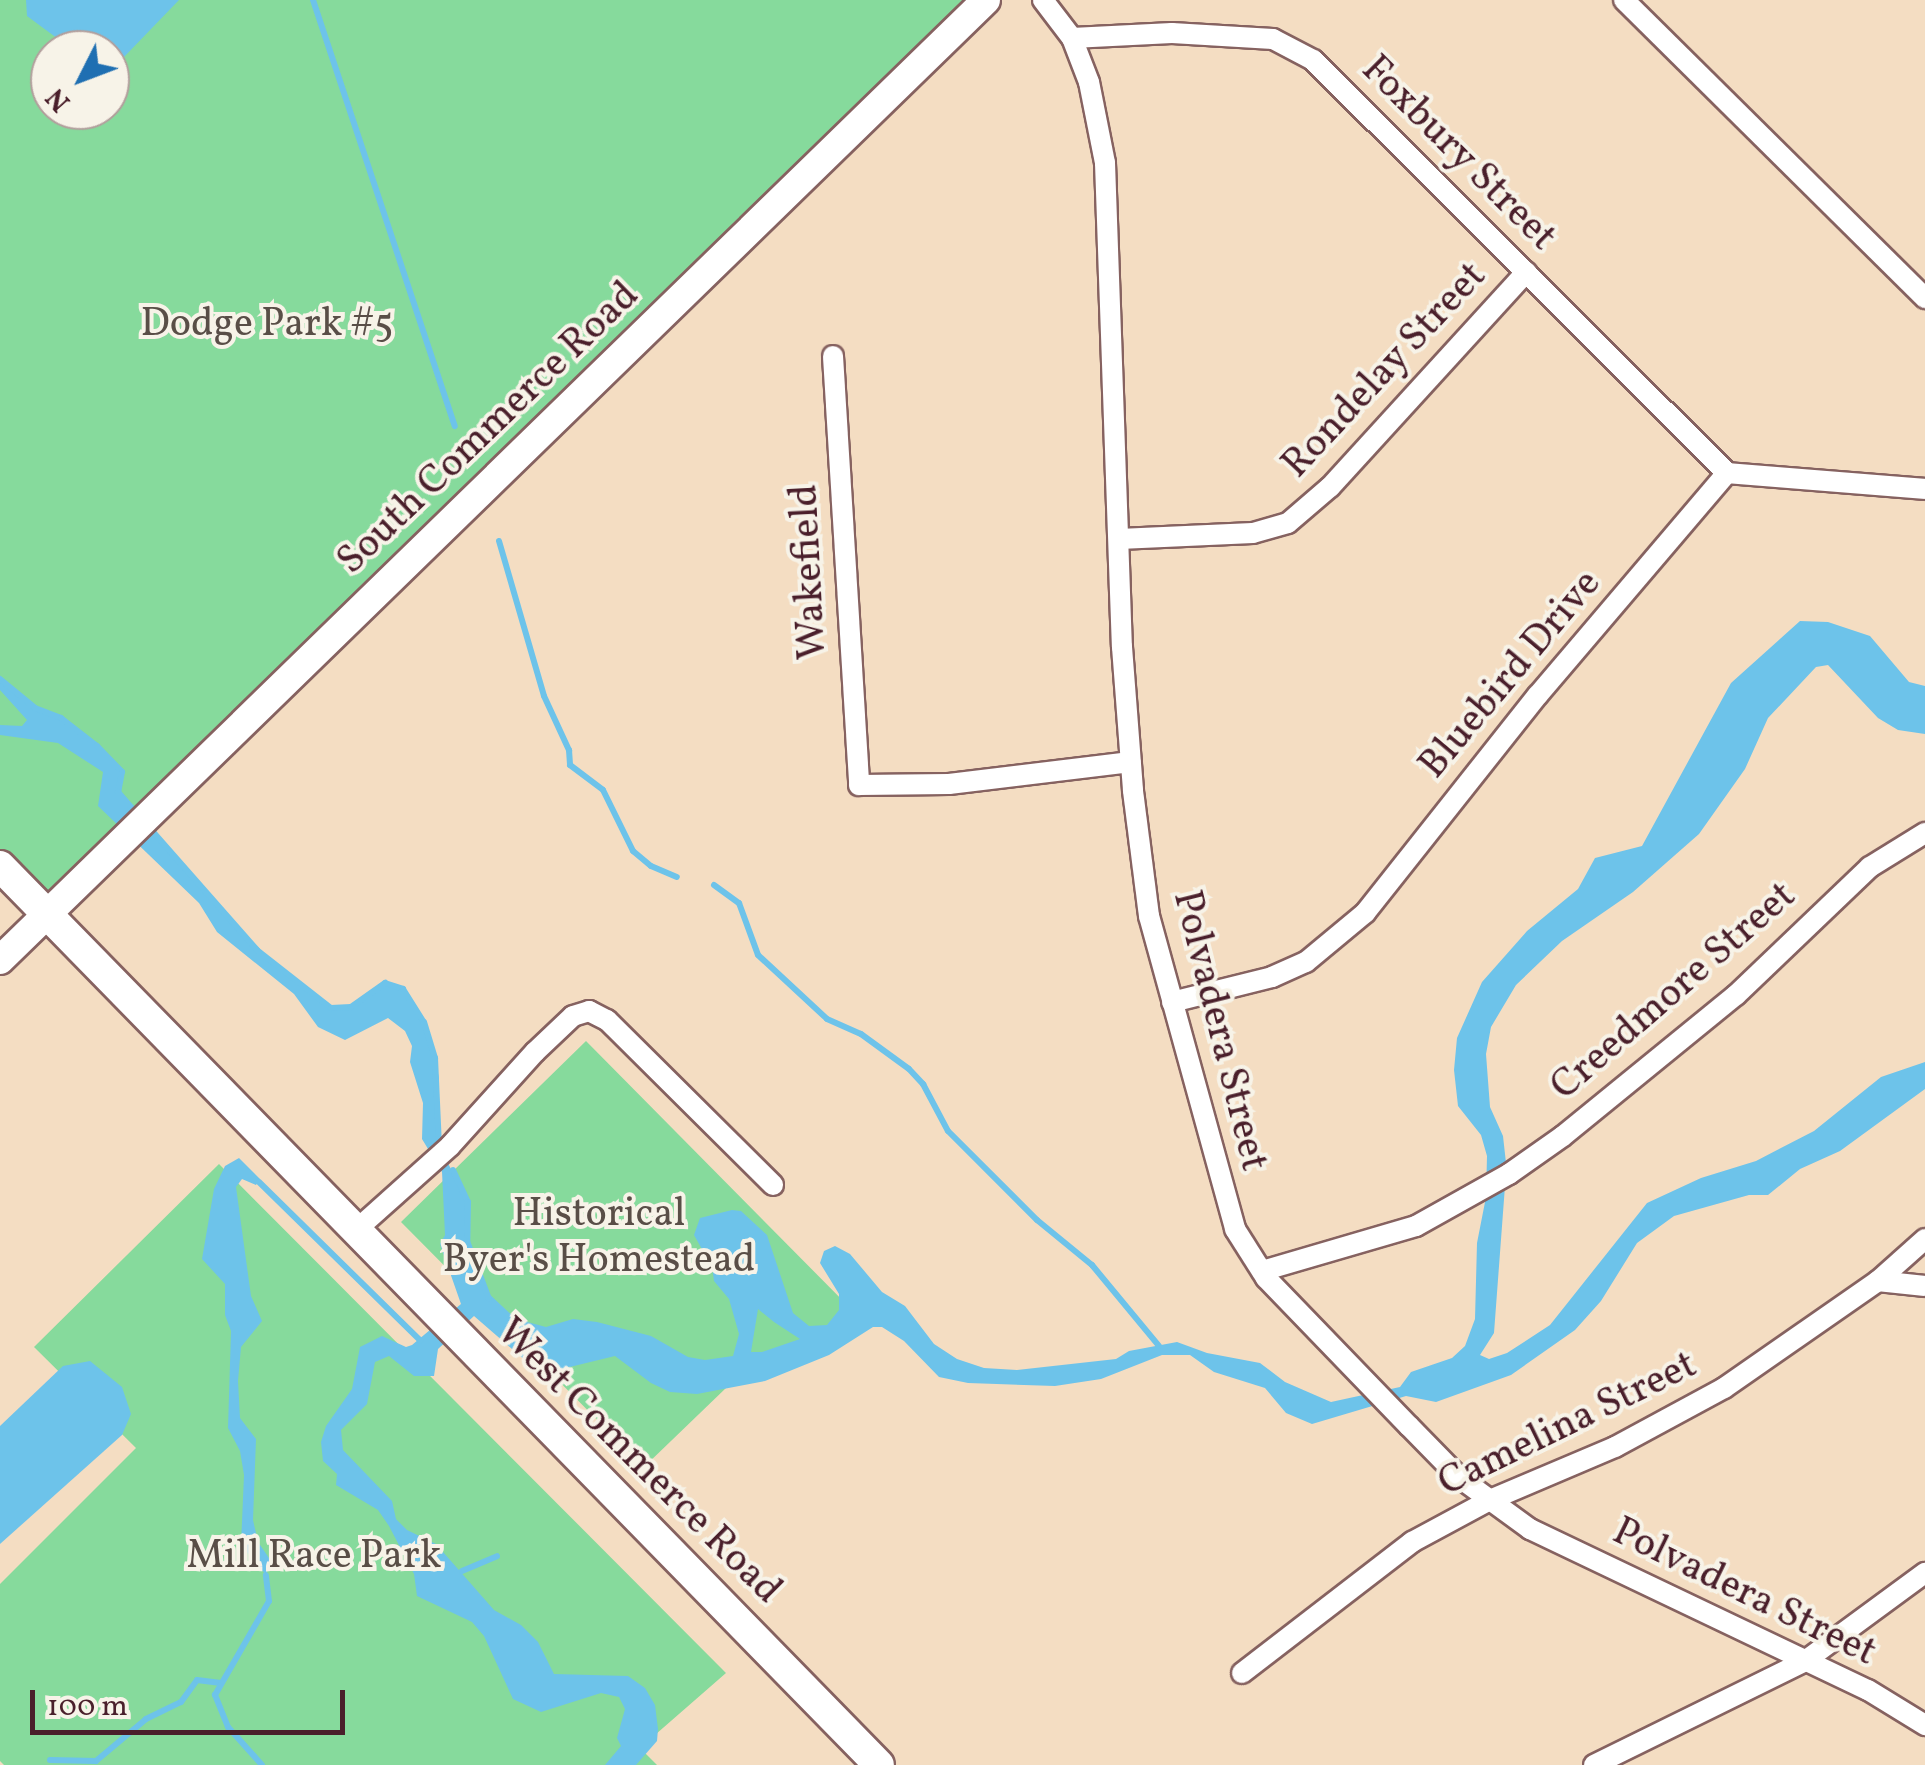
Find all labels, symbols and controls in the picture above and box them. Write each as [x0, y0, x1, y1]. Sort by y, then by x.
north arrow [30, 30, 130, 130]
street label: Foxbury Street [1350, 46, 1566, 262]
text: N [38, 78, 80, 120]
street label: Rondelay Street [1273, 253, 1497, 489]
street label: South Commerce Road [328, 272, 650, 586]
park label: Dodge Park #5 [140, 301, 394, 349]
street label: Wakefield [781, 483, 839, 661]
street label: Bluebird Drive [1410, 561, 1612, 789]
street label: Creedmore Street [1542, 873, 1806, 1111]
street label: Polvadera Street [1161, 886, 1277, 1176]
park label: Historical Byer's Homestead [443, 1191, 755, 1285]
street label: West Commerce Road [485, 1309, 791, 1615]
street label: Camelina Street [1431, 1342, 1705, 1508]
street label: Polvadera Street [1604, 1508, 1884, 1678]
park label: Mill Race Park [186, 1533, 442, 1581]
scale bar [35, 1670, 350, 1732]
text: 100 m [47, 1686, 128, 1728]

